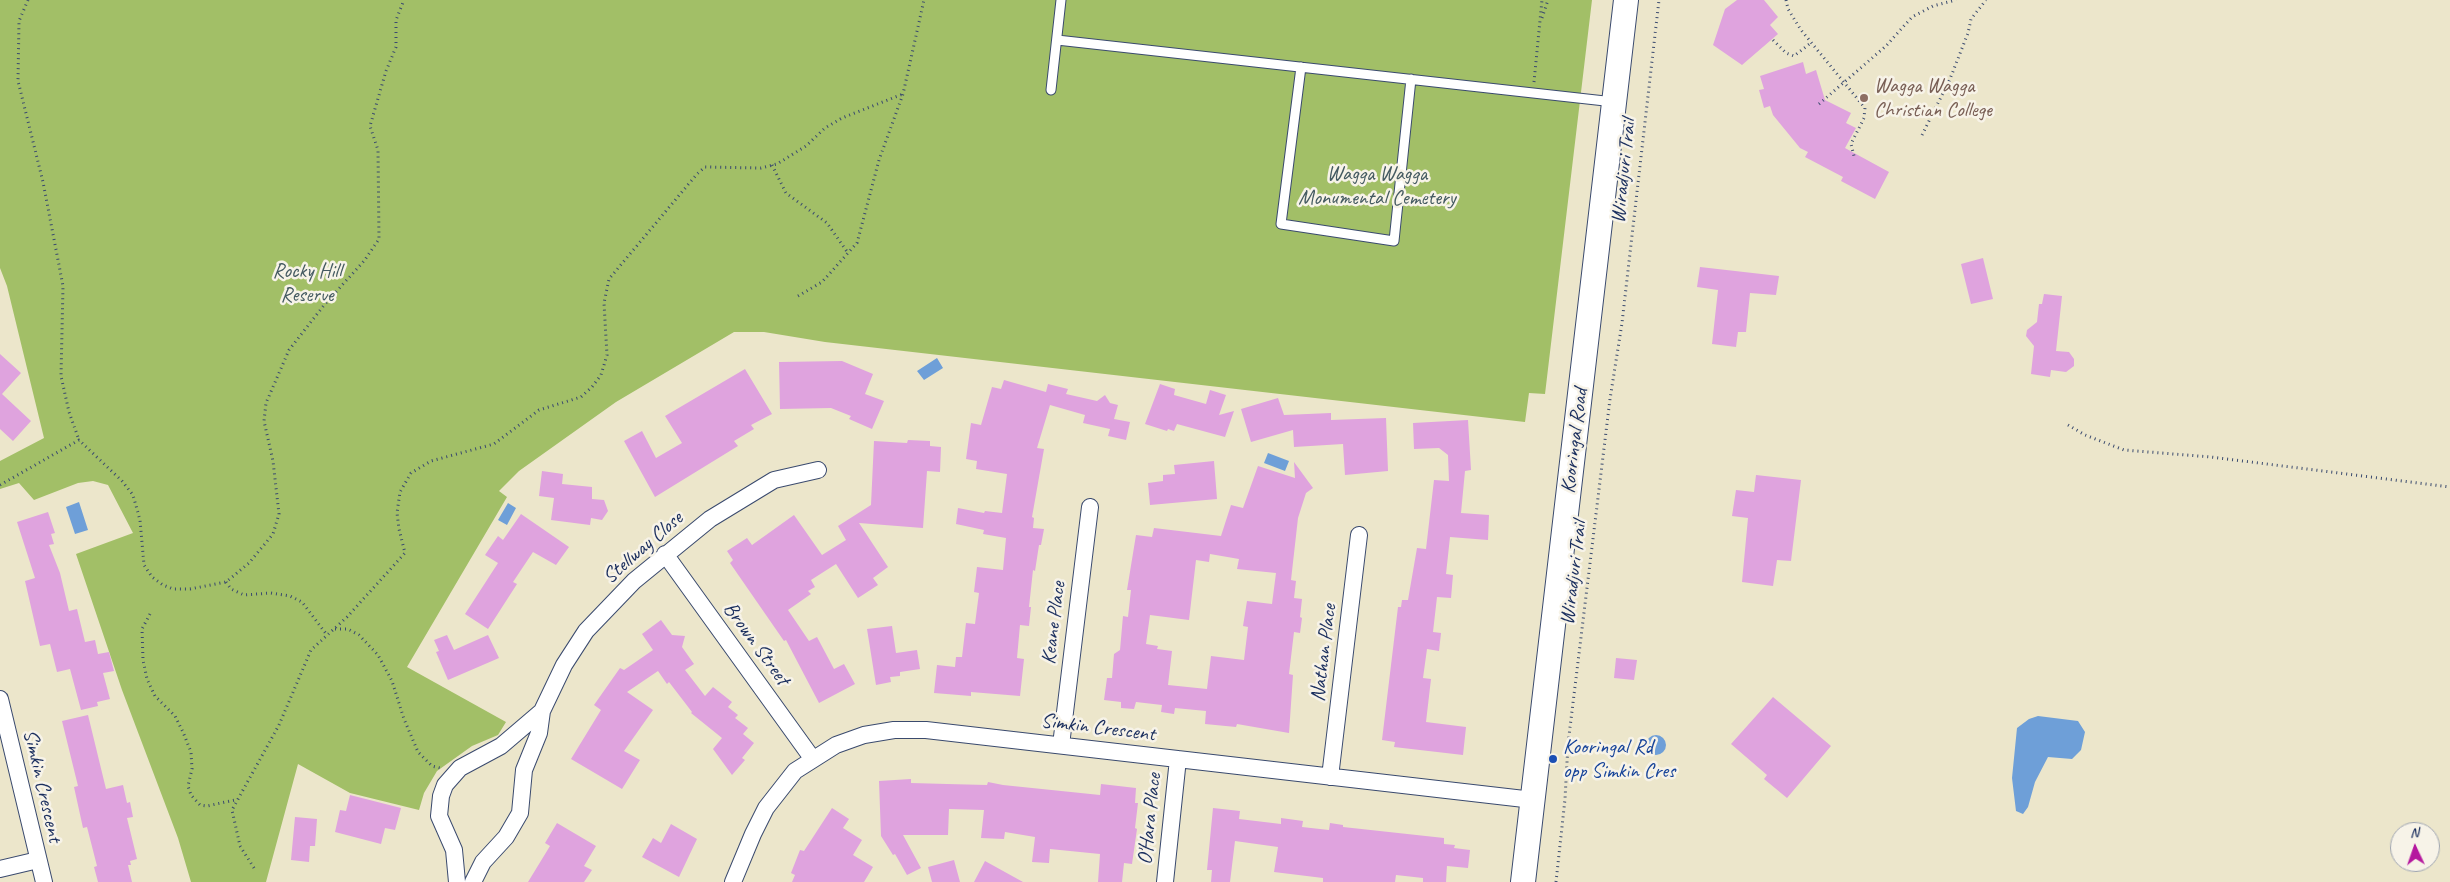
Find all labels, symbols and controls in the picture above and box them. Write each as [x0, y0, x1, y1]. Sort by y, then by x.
place label: Wagga Wagga Christian College [1874, 73, 1992, 123]
marker: Wagga Wagga Christian College [1858, 92, 1870, 104]
street label: Wiradjuri Trail [1606, 118, 1642, 224]
park label: Wagga Wagga Monumental Cemetery [1298, 161, 1456, 211]
park label: Rocky Hill Reserve [273, 258, 341, 308]
street label: Kooringal Road [1556, 387, 1594, 495]
street label: Stellway Close [598, 506, 688, 590]
street label: Wiradjuri Trail [1555, 520, 1593, 626]
street label: Keane Place [1036, 580, 1072, 666]
street label: Brown Street [717, 597, 795, 691]
street label: Nathan Place [1306, 603, 1342, 703]
street label: Simkin Crescent [1039, 708, 1157, 748]
street label: Simkin Crescent [17, 727, 67, 845]
place label: Kooringal Rd opp Simkin Cres [1563, 734, 1675, 784]
marker: Kooringal Rd opp Simkin Cres [1547, 753, 1559, 765]
street label: O'Hara Place [1133, 772, 1167, 866]
north arrow [2390, 822, 2440, 872]
text: N [2409, 824, 2419, 841]

